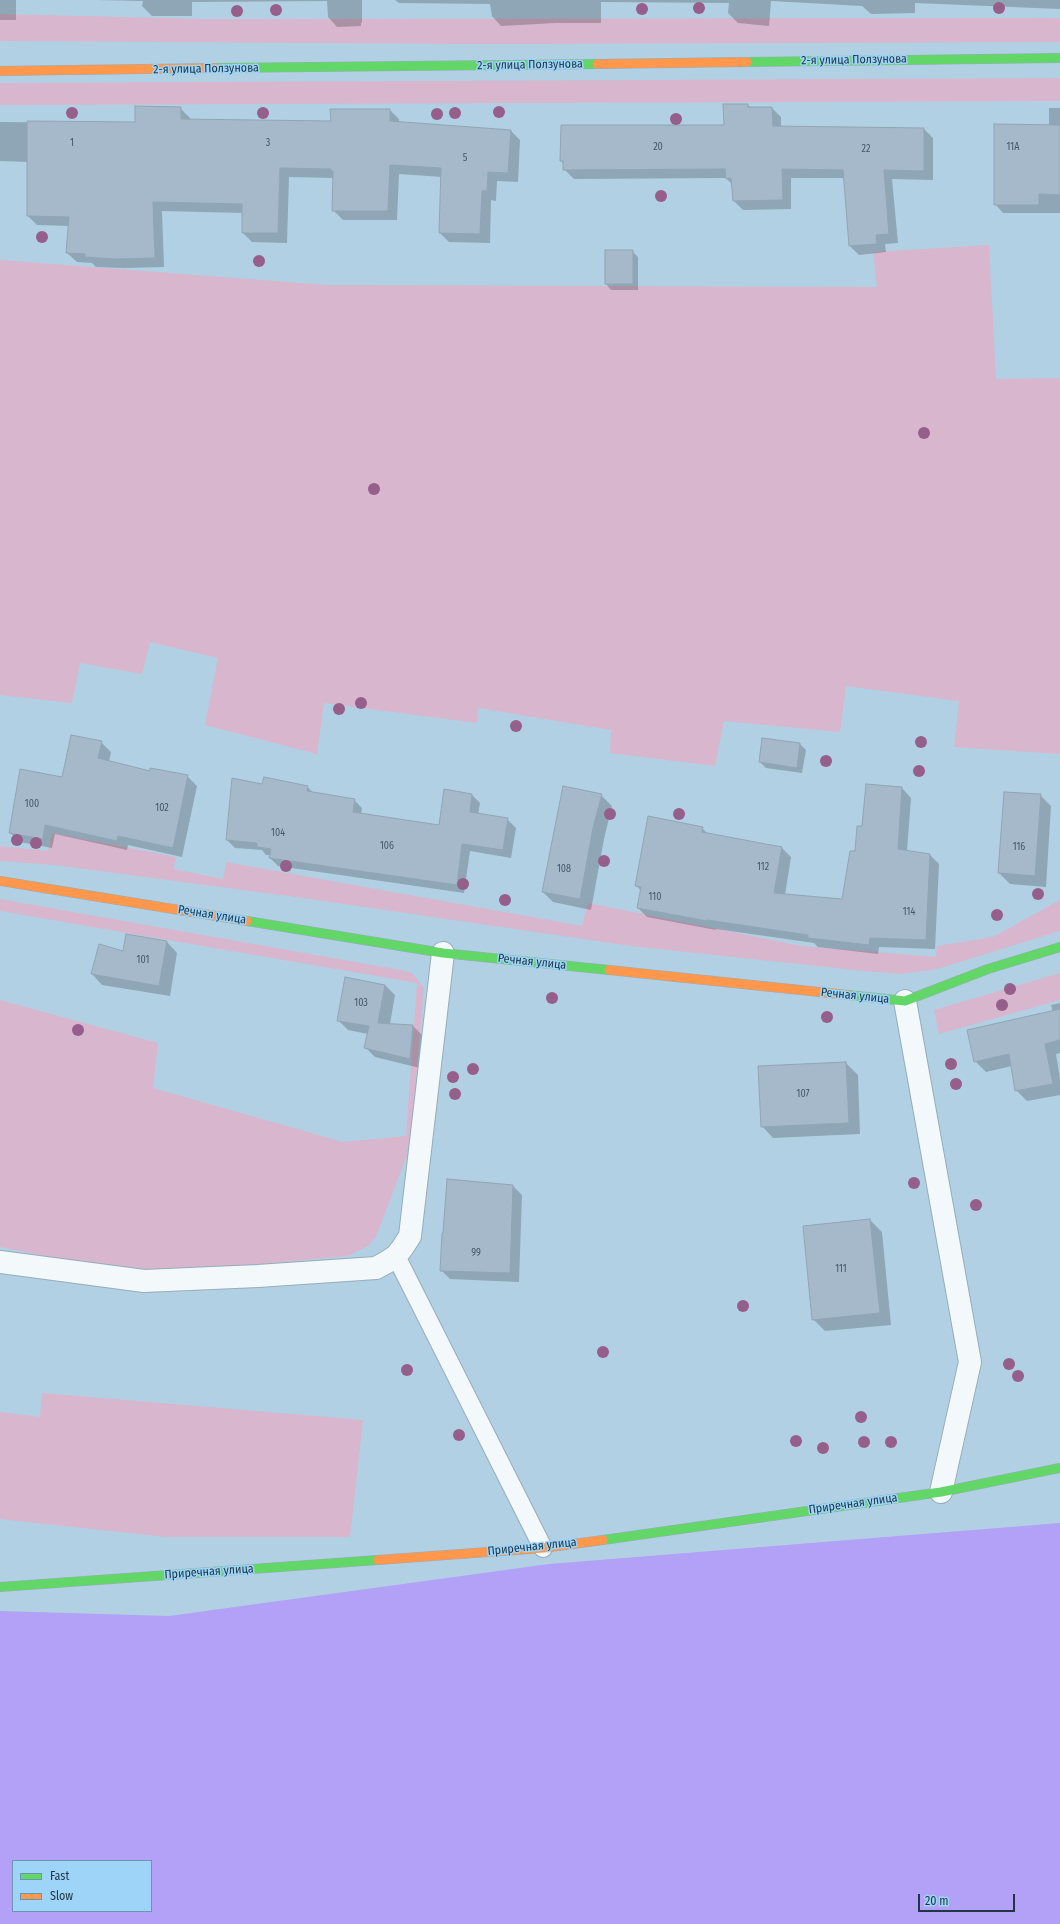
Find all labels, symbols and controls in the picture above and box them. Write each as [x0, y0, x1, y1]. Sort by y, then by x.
street label: 2-я улица Ползунова [801, 52, 907, 68]
street label: 2-я улица Ползунова [477, 57, 583, 73]
street label: 2-я улица Ползунова [153, 61, 259, 77]
house number: 1 [70, 137, 74, 149]
house number: 3 [266, 137, 270, 149]
house number: 20 [653, 141, 663, 153]
house number: 11А [1007, 141, 1019, 153]
house number: 22 [862, 143, 870, 155]
house number: 5 [463, 152, 467, 164]
house number: 100 [25, 798, 39, 810]
house number: 102 [155, 802, 169, 814]
house number: 104 [271, 827, 285, 839]
house number: 106 [380, 840, 394, 852]
house number: 116 [1013, 841, 1025, 853]
house number: 112 [757, 861, 769, 873]
house number: 108 [557, 863, 571, 875]
house number: 110 [649, 891, 661, 903]
street label: Речная улица [177, 903, 247, 927]
house number: 114 [903, 906, 915, 918]
street label: Речная улица [497, 951, 567, 973]
house number: 101 [137, 954, 149, 966]
street label: Речная улица [820, 985, 890, 1007]
house number: 103 [354, 997, 368, 1009]
house number: 107 [797, 1088, 809, 1100]
house number: 99 [471, 1247, 481, 1259]
house number: 111 [835, 1263, 847, 1275]
street label: Приречная улица [808, 1491, 898, 1517]
street label: Приречная улица [487, 1535, 577, 1559]
street label: Приречная улица [164, 1562, 254, 1582]
legend [12, 1860, 152, 1912]
text: Fast [50, 1869, 69, 1883]
scale bar [920, 1886, 1017, 1912]
text: Slow [50, 1889, 73, 1903]
text: 20 m [925, 1894, 949, 1908]

